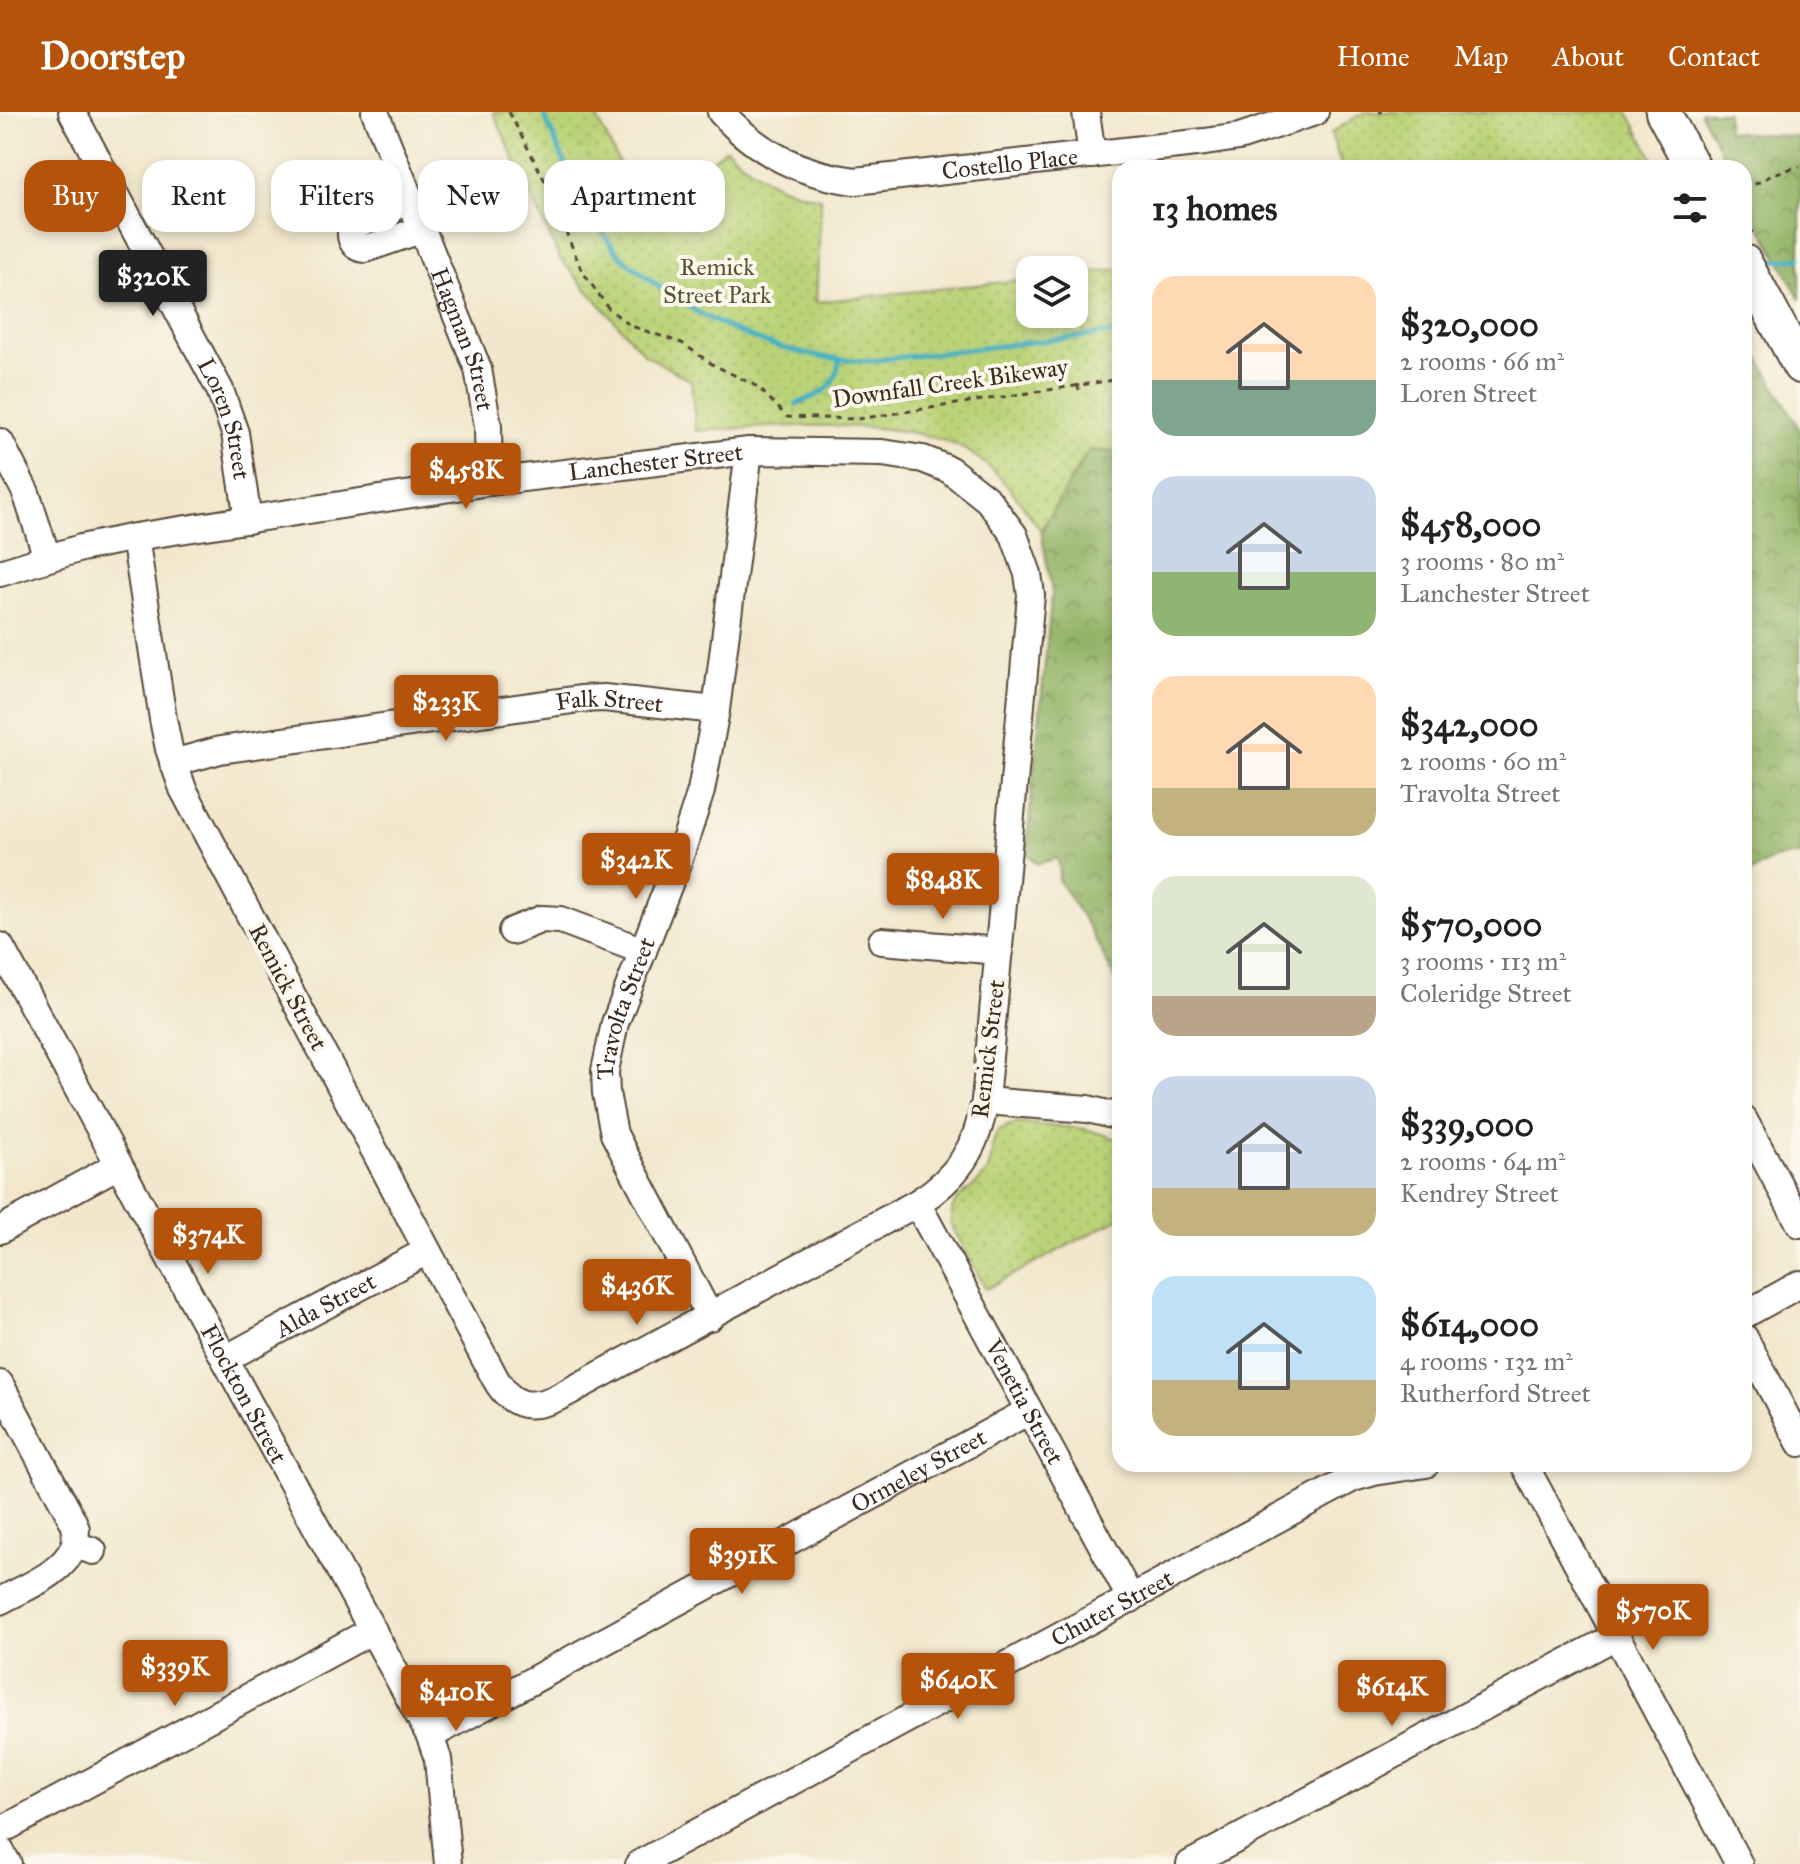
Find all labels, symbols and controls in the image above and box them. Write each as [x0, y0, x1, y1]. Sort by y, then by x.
text: Doorstep [40, 33, 185, 79]
text: Home [1337, 39, 1410, 74]
text: Map [1454, 39, 1508, 74]
text: About [1552, 39, 1624, 74]
text: Contact [1668, 39, 1760, 74]
street label: Costello Place [940, 141, 1079, 186]
chip: Buy [24, 160, 126, 232]
chip: Rent [142, 160, 255, 232]
chip: Filters [271, 160, 402, 232]
chip: New [418, 160, 528, 232]
chip: Apartment [544, 160, 725, 232]
icon: filters [1668, 186, 1712, 230]
text: 13 homes [1152, 188, 1277, 229]
pin: $320K [97, 250, 209, 318]
park label: Remick Street Park [663, 252, 772, 310]
map controls [1016, 256, 1088, 328]
button: layers [1016, 256, 1088, 328]
text: $320K [117, 260, 189, 292]
street label: Hagman Street [424, 263, 500, 414]
text: $320,000 [1400, 304, 1539, 345]
icon: home [1216, 308, 1312, 404]
text: 2 rooms · 66 m² [1400, 345, 1564, 377]
street label: Downfall Creek Bikeway [830, 352, 1071, 414]
street label: Loren Street [191, 353, 257, 482]
text: Loren Street [1400, 377, 1537, 409]
street label: Lanchester Street [567, 437, 745, 487]
pin: $458K [410, 443, 522, 511]
text: $458K [429, 453, 503, 485]
text: $458,000 [1400, 504, 1541, 545]
icon: home [1216, 508, 1312, 604]
text: 3 rooms · 80 m² [1400, 545, 1564, 577]
text: Lanchester Street [1400, 577, 1590, 609]
pin: $233K [390, 675, 502, 743]
street label: Falk Street [554, 683, 665, 719]
text: $233K [412, 685, 480, 717]
text: $342,000 [1400, 704, 1539, 745]
icon: home [1216, 708, 1312, 804]
text: 2 rooms · 60 m² [1400, 745, 1566, 777]
text: Travolta Street [1400, 777, 1560, 809]
pin: $342K [580, 833, 692, 901]
text: $342K [600, 843, 672, 875]
pin: $848K [887, 853, 999, 921]
text: $848K [905, 863, 981, 895]
text: $570,000 [1400, 904, 1542, 945]
icon: home [1216, 908, 1312, 1004]
street label: Remick Street [242, 918, 334, 1056]
street label: Travolta Street [590, 933, 662, 1080]
text: 3 rooms · 113 m² [1400, 945, 1566, 977]
street label: Remick Street [965, 977, 1011, 1120]
text: Coleridge Street [1400, 977, 1572, 1009]
text: $339,000 [1400, 1104, 1534, 1145]
icon: home [1216, 1108, 1312, 1204]
text: 2 rooms · 64 m² [1400, 1145, 1566, 1177]
text: Kendrey Street [1400, 1177, 1559, 1209]
pin: $374K [152, 1208, 264, 1276]
text: $374K [172, 1218, 244, 1250]
pin: $436K [581, 1259, 693, 1327]
street label: Alda Street [269, 1266, 381, 1345]
text: $436K [601, 1269, 673, 1301]
text: $614,000 [1400, 1304, 1539, 1345]
icon: home [1216, 1308, 1312, 1404]
street label: Flockton Street [194, 1319, 294, 1469]
street label: Venetia Street [978, 1333, 1071, 1470]
text: 4 rooms · 132 m² [1400, 1345, 1573, 1377]
text: Rutherford Street [1400, 1377, 1591, 1409]
street label: Ormeley Street [846, 1422, 992, 1520]
pin: $391K [686, 1528, 798, 1596]
text: $391K [708, 1538, 776, 1570]
street label: Chuter Street [1046, 1563, 1179, 1653]
pin: $570K [1597, 1584, 1709, 1652]
text: $570K [1615, 1594, 1691, 1626]
pin: $339K [119, 1640, 231, 1708]
text: $339K [141, 1650, 209, 1682]
pin: $640K [902, 1653, 1014, 1721]
pin: $614K [1336, 1660, 1448, 1728]
text: $640K [920, 1663, 997, 1695]
pin: $410K [400, 1665, 512, 1733]
text: $614K [1356, 1670, 1428, 1702]
text: $410K [419, 1675, 493, 1707]

